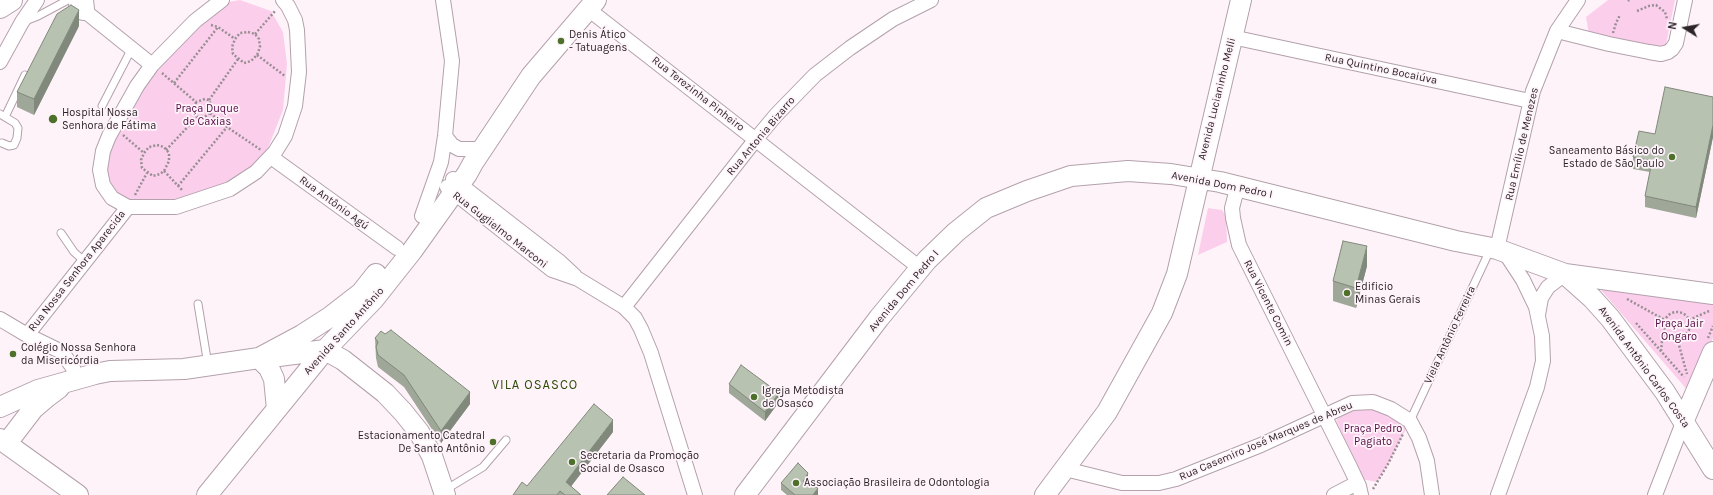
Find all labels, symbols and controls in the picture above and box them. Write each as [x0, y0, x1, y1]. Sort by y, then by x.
north arrow [1665, 8, 1705, 48]
text: N [1666, 21, 1680, 31]
place label: Denis Ático - Tatuagens [569, 28, 627, 54]
marker: Denis Ático - Tatuagens [556, 36, 566, 46]
street label: Avenida Lucianinho Melli [1195, 37, 1239, 161]
street label: Rua Quintino Bocaiúva [1324, 51, 1438, 87]
street label: Rua Terezinha Pinheiro [649, 54, 747, 134]
street label: Rua Emílio de Menezes [1503, 86, 1541, 202]
street label: Rua Antonia Bizarro [724, 94, 798, 178]
park label: Praça Duque de Caxias [175, 102, 239, 128]
place label: Hospital Nossa Senhora de Fátima [62, 106, 156, 132]
marker: Hospital Nossa Senhora de Fátima [47, 113, 59, 125]
place label: Saneamento Básico do Estado de São Paulo [1549, 144, 1664, 170]
marker: Saneamento Básico do Estado de São Paulo [1667, 152, 1677, 162]
street label: Avenida Dom Pedro I [1170, 169, 1274, 201]
street label: Rua Antônio Agú [297, 173, 371, 233]
street label: Rua Guglielmo Marconi [450, 189, 550, 271]
street label: Rua Nossa Senhora Aparecida [26, 208, 128, 334]
street label: Avenida Dom Pedro I [866, 248, 942, 334]
street label: Rua Vicente Comin [1241, 258, 1295, 348]
place label: Edificio Minas Gerais [1355, 280, 1421, 306]
street label: Avenida Santo Antônio [301, 284, 387, 378]
street label: Viela Antônio Ferreira [1422, 284, 1478, 386]
marker: Edificio Minas Gerais [1342, 288, 1352, 298]
street label: Avenida Antônio Carlos Costa [1595, 304, 1693, 430]
park label: Praça Jair Ongaro [1655, 317, 1703, 343]
place label: Colégio Nossa Senhora da Misericórdia [21, 341, 136, 367]
marker: Colégio Nossa Senhora da Misericórdia [8, 349, 18, 359]
district label: VILA OSASCO [492, 377, 578, 393]
place label: Igreja Metodista de Osasco [762, 384, 844, 410]
marker: Igreja Metodista de Osasco [749, 392, 759, 402]
street label: Rua Casemiro José Marques de Abreu [1177, 398, 1355, 484]
park label: Praça Pedro Pagiato [1344, 422, 1402, 448]
place label: Estacionamento Catedral De Santo Antônio [358, 429, 485, 455]
marker: Estacionamento Catedral De Santo Antônio [488, 437, 498, 447]
place label: Secretaria da Promoção Social de Osasco [580, 449, 699, 475]
marker: Secretaria da Promoção Social de Osasco [567, 457, 577, 467]
place label: Associação Brasileira de Odontologia [804, 476, 990, 490]
marker: Associação Brasileira de Odontologia [791, 478, 801, 488]

